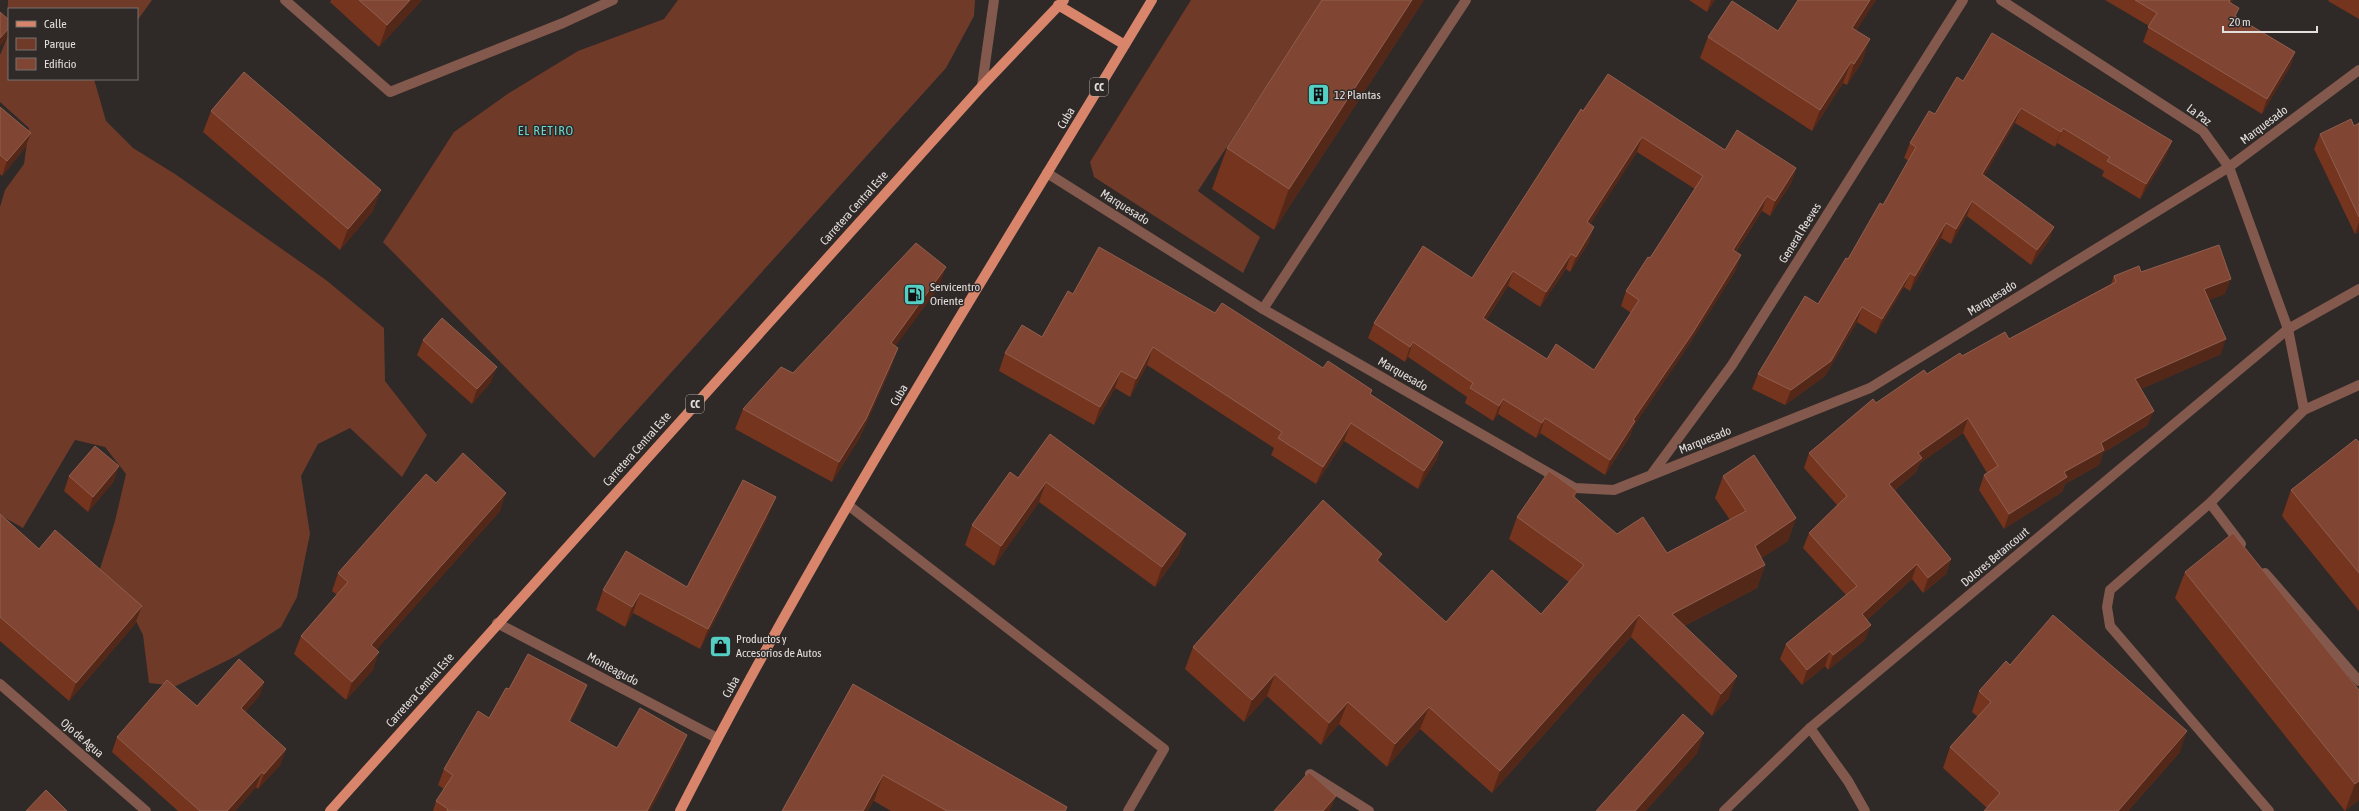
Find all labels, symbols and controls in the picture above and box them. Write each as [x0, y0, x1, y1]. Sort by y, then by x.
legend [8, 8, 138, 80]
scale bar [2223, 8, 2317, 34]
text: 20 m [2229, 15, 2251, 29]
text: Calle [44, 17, 67, 31]
text: Parque [44, 37, 76, 51]
text: Edificio [44, 57, 77, 71]
road number: CC [1090, 78, 1108, 96]
building icon: 12 Plantas [1305, 82, 1331, 108]
place label: 12 Plantas [1334, 88, 1381, 102]
street label: La Paz [2184, 101, 2215, 129]
street label: Marquesado [2238, 103, 2291, 147]
street label: Cuba [1054, 105, 1078, 131]
district label: EL RETIRO [518, 123, 574, 138]
street label: Carretera Central Este [817, 168, 891, 248]
street label: Marquesado [1098, 186, 1152, 228]
street label: General Reeves [1776, 200, 1824, 266]
street label: Marquesado [1965, 277, 2019, 319]
place label: Servicentro Oriente [930, 280, 980, 308]
fuel station icon: Servicentro Oriente [902, 281, 928, 307]
street label: Marquesado [1376, 354, 1431, 394]
street label: Cuba [887, 382, 911, 408]
road number: CC [686, 395, 704, 413]
street label: Carretera Central Este [600, 409, 674, 489]
street label: Marquesado [1677, 423, 1734, 457]
street label: Dolores Betancourt [1958, 524, 2032, 590]
place label: Productos y Accesorios de Autos [736, 632, 822, 660]
shop icon: Productos y Accesorios de Autos [707, 633, 733, 659]
street label: Carretera Central Este [383, 650, 457, 730]
street label: Monteagudo [585, 650, 641, 689]
street label: Cuba [719, 674, 743, 700]
street label: Ojo de Agua [58, 716, 106, 760]

